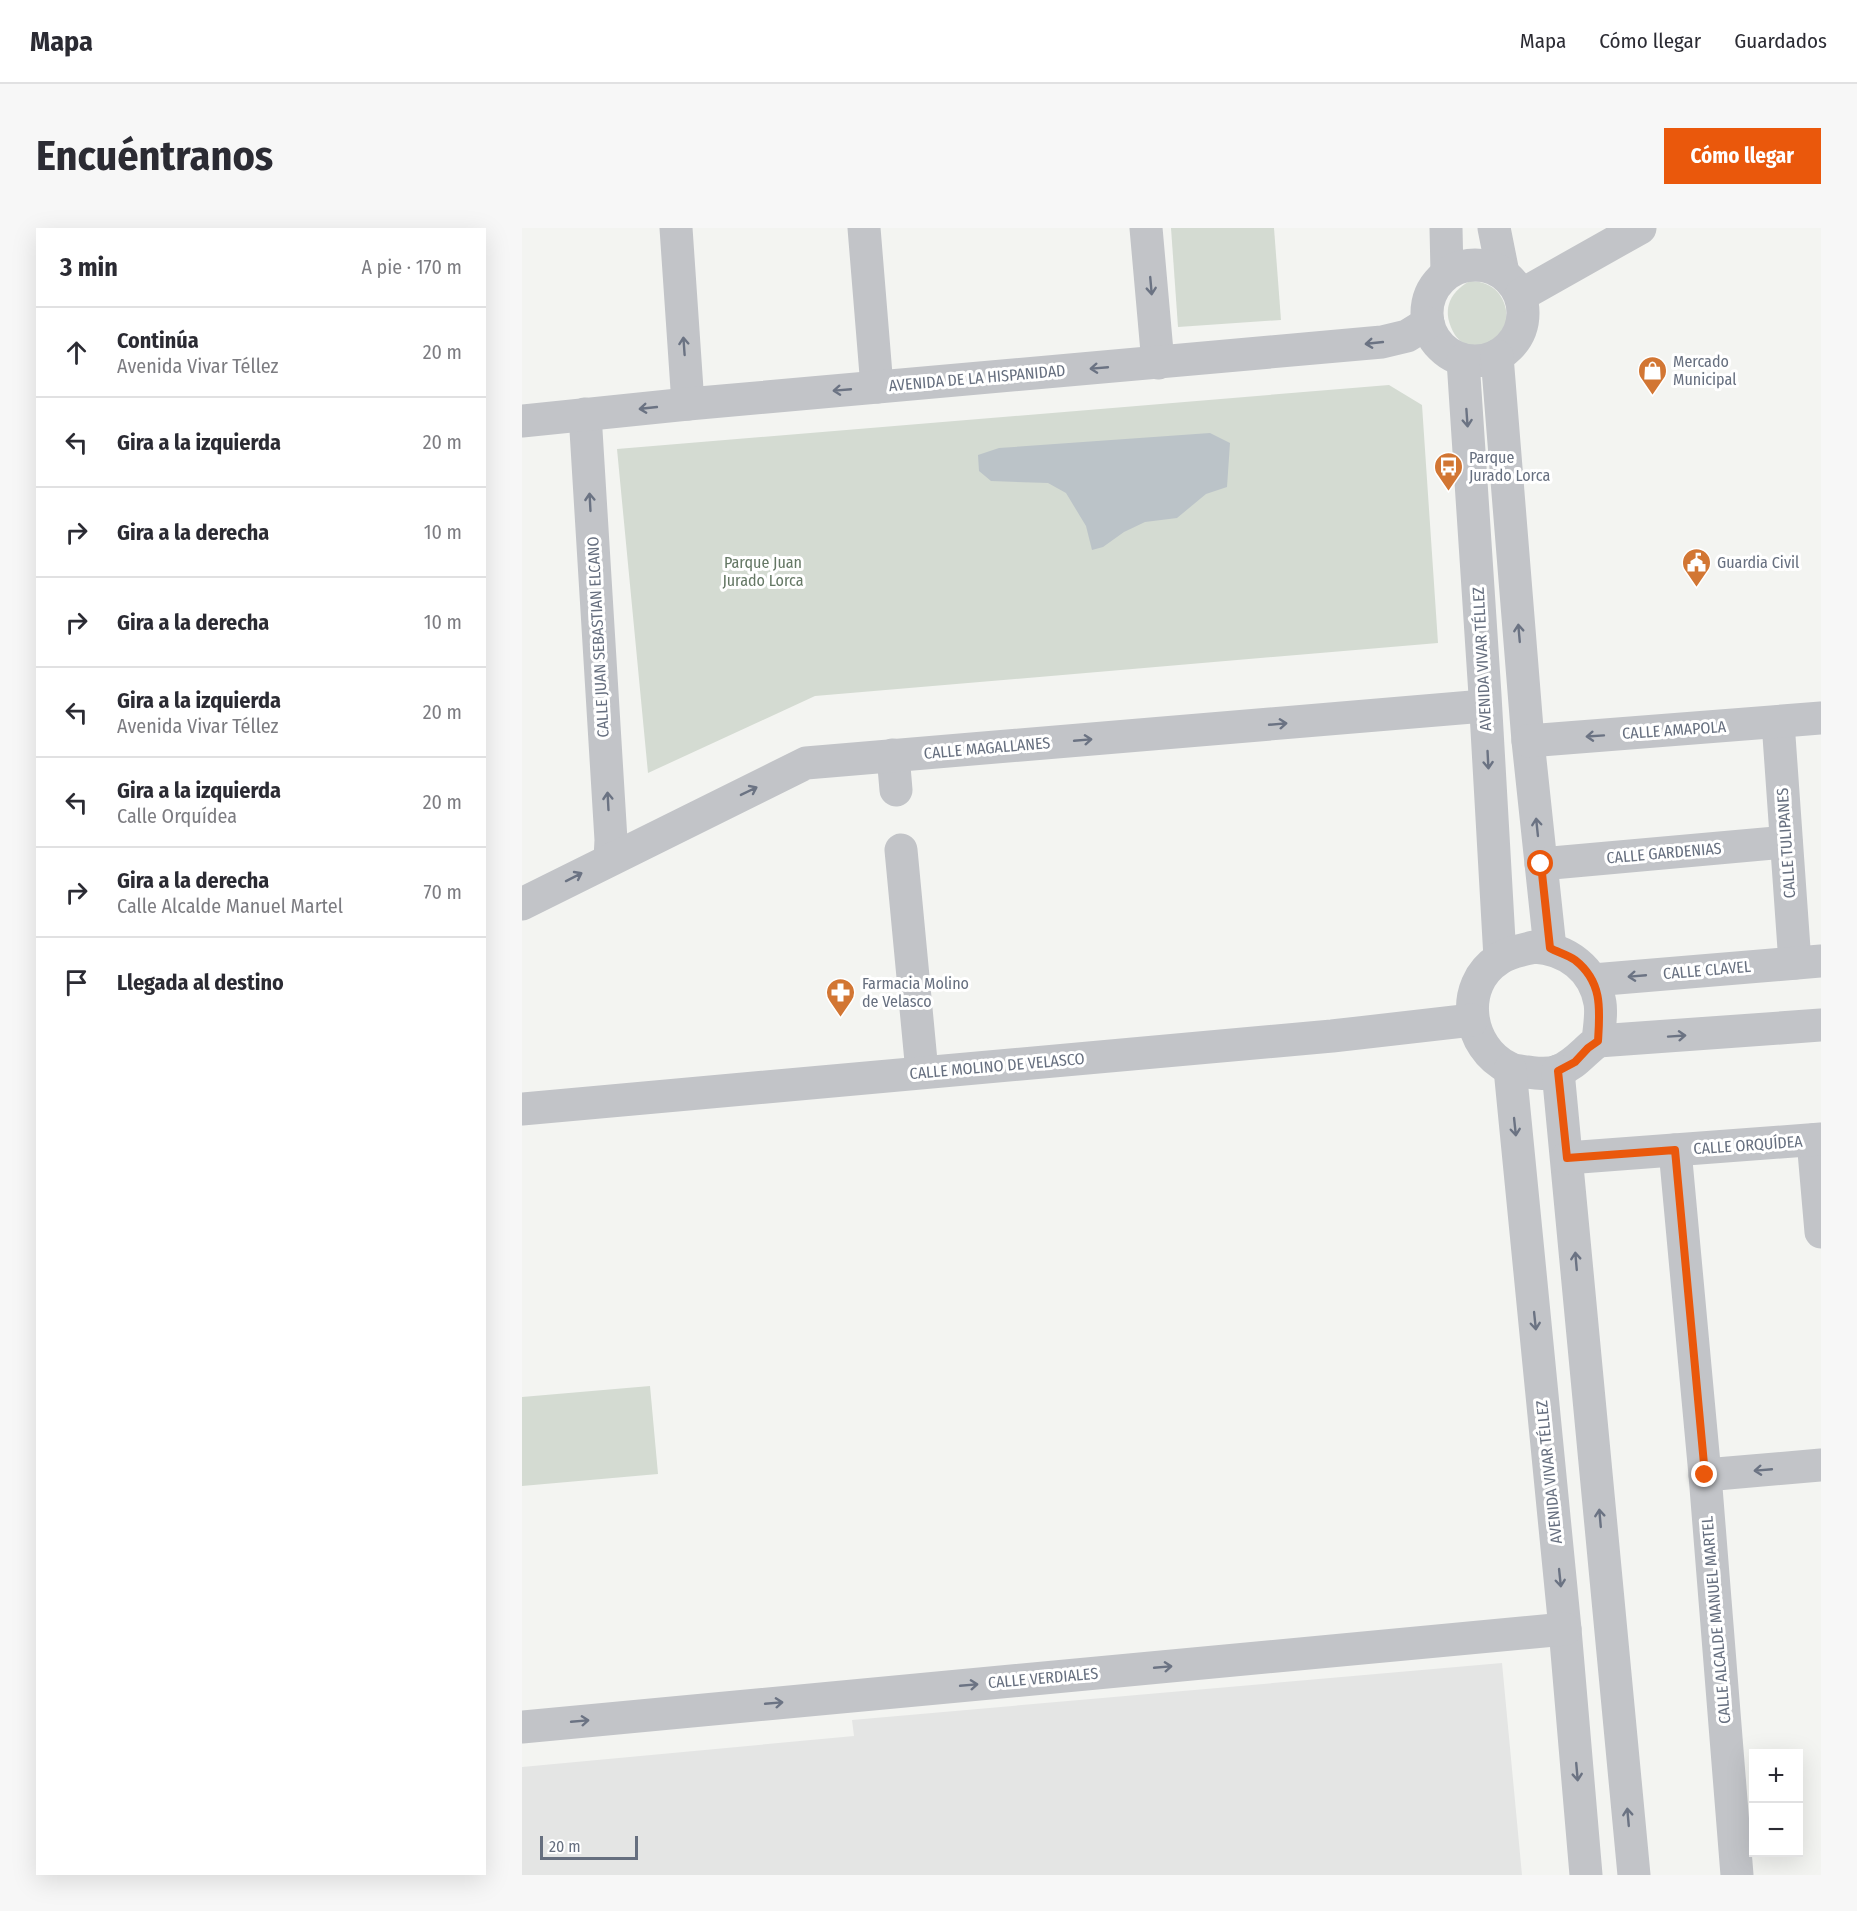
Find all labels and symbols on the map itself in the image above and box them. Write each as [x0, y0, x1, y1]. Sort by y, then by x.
one-way arrow [1146, 276, 1157, 296]
one-way arrow [678, 336, 689, 356]
one-way arrow [1364, 338, 1384, 349]
place label: Mercado Municipal [1673, 352, 1736, 389]
shop icon: Mercado Municipal [1636, 354, 1668, 396]
street label: AVENIDA DE LA HISPANIDAD [888, 361, 1066, 395]
one-way arrow [1090, 363, 1110, 374]
one-way arrow [833, 385, 853, 396]
one-way arrow [639, 403, 659, 414]
one-way arrow [1462, 408, 1473, 428]
place label: Parque Jurado Lorca [1469, 448, 1550, 485]
bus stop icon: Parque Jurado Lorca [1432, 450, 1464, 492]
one-way arrow [585, 492, 596, 512]
street label: CALLE JUAN SEBASTIAN ELCANO [583, 536, 613, 738]
public building icon: Guardia Civil [1680, 546, 1712, 588]
park label: Parque Juan Jurado Lorca [722, 553, 804, 590]
place label: Guardia Civil [1717, 553, 1799, 572]
street label: AVENIDA VIVAR TÉLLEZ [1469, 586, 1495, 732]
one-way arrow [1513, 624, 1524, 644]
street label: CALLE AMAPOLA [1621, 717, 1727, 743]
one-way arrow [1267, 718, 1287, 729]
one-way arrow [1586, 731, 1606, 742]
street label: CALLE MAGALLANES [923, 733, 1051, 763]
one-way arrow [1073, 734, 1093, 745]
one-way arrow [1482, 749, 1493, 769]
one-way arrow [740, 784, 758, 796]
street label: CALLE TULIPANES [1773, 787, 1799, 899]
one-way arrow [603, 792, 614, 811]
one-way arrow [1531, 818, 1542, 838]
street label: CALLE GARDENIAS [1606, 839, 1722, 867]
route start [1527, 850, 1553, 876]
one-way arrow [565, 871, 583, 883]
street label: CALLE CLAVEL [1662, 957, 1752, 983]
one-way arrow [1628, 971, 1648, 982]
place label: Farmacia Molino de Velasco [862, 974, 969, 1011]
pharmacy icon: Farmacia Molino de Velasco [825, 976, 857, 1018]
one-way arrow [1667, 1030, 1687, 1041]
street label: CALLE MOLINO DE VELASCO [909, 1049, 1085, 1083]
one-way arrow [1510, 1117, 1521, 1137]
street label: CALLE ORQUÍDEA [1693, 1132, 1804, 1158]
one-way arrow [1570, 1252, 1581, 1272]
one-way arrow [1530, 1311, 1541, 1331]
street label: AVENIDA VIVAR TÉLLEZ [1532, 1399, 1566, 1545]
route end [1691, 1461, 1717, 1487]
one-way arrow [1753, 1465, 1773, 1476]
one-way arrow [1594, 1509, 1605, 1529]
street label: CALLE ALCALDE MANUEL MARTEL [1697, 1515, 1735, 1725]
one-way arrow [1555, 1568, 1566, 1587]
one-way arrow [1152, 1661, 1172, 1672]
street label: CALLE VERDIALES [987, 1664, 1099, 1692]
one-way arrow [958, 1679, 978, 1690]
one-way arrow [764, 1697, 784, 1708]
one-way arrow [570, 1715, 590, 1726]
one-way arrow [1572, 1762, 1583, 1782]
one-way arrow [1622, 1807, 1633, 1827]
scale bar [540, 1833, 638, 1860]

